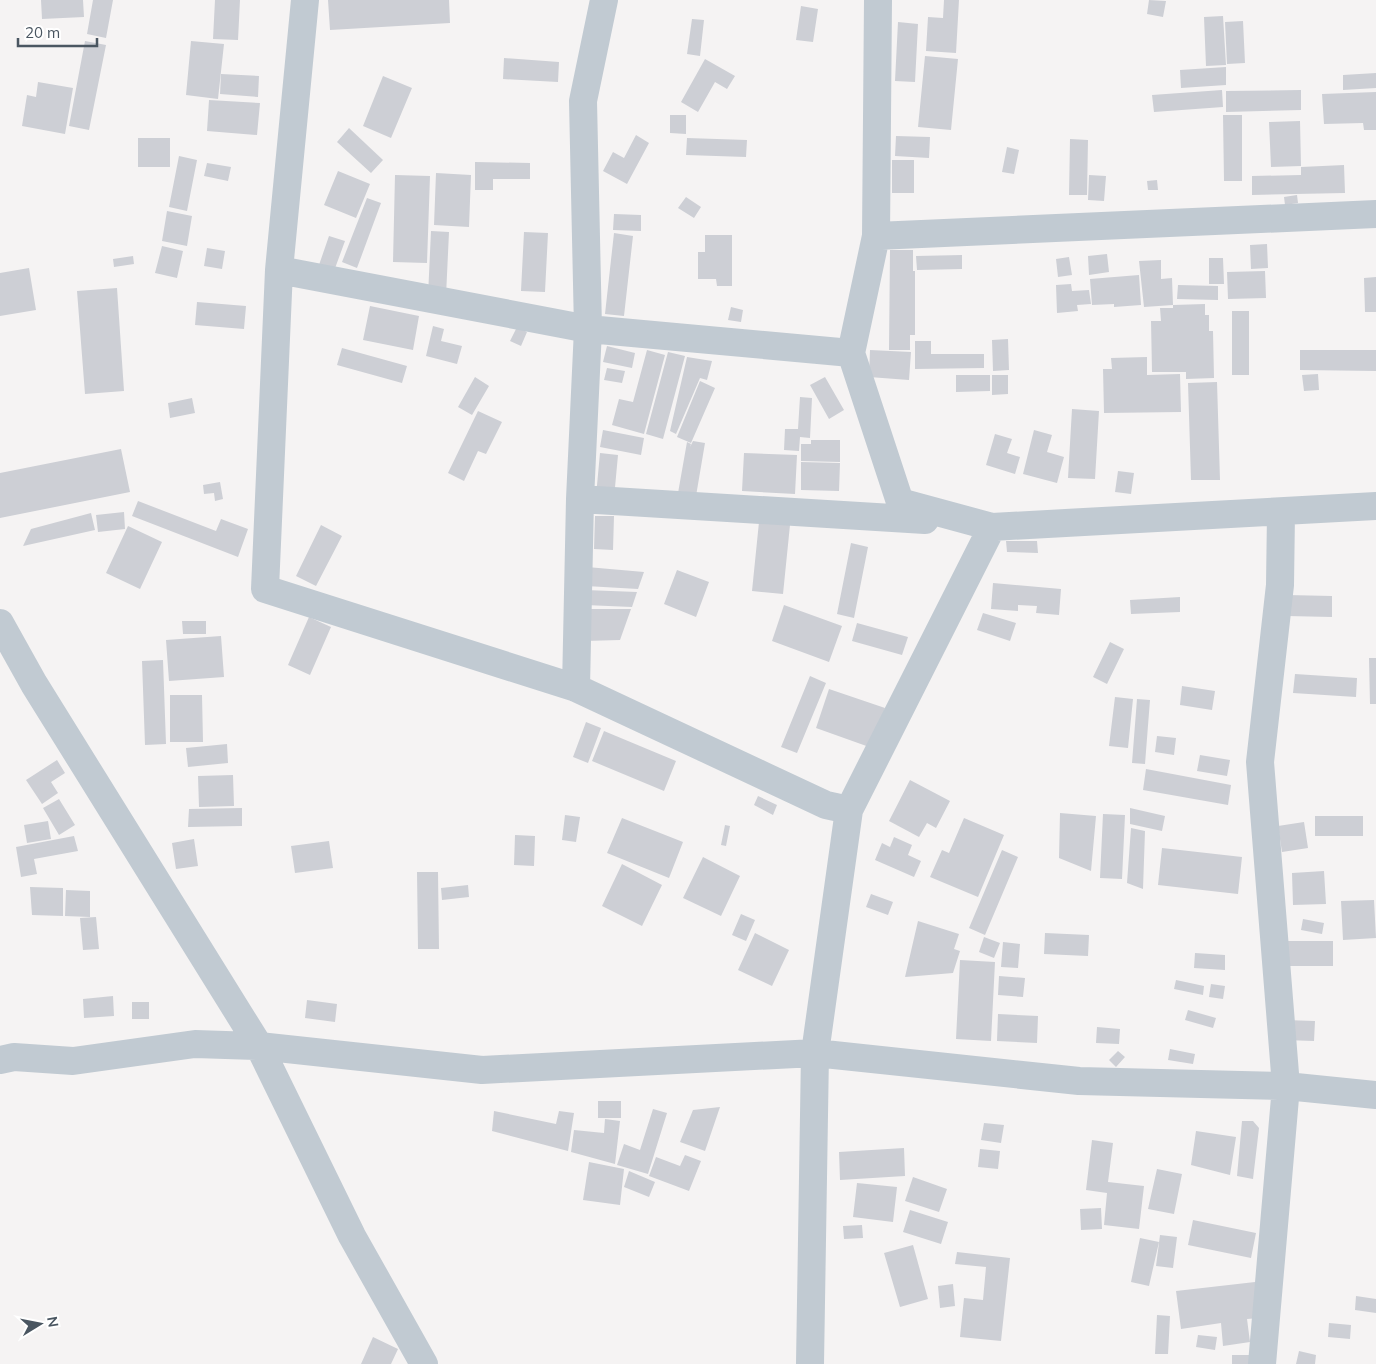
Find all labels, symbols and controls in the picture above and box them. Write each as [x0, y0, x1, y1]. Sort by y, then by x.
scale bar [18, 15, 96, 47]
text: 20 m [25, 23, 60, 42]
north arrow [15, 1299, 65, 1349]
text: N [43, 1315, 63, 1329]

